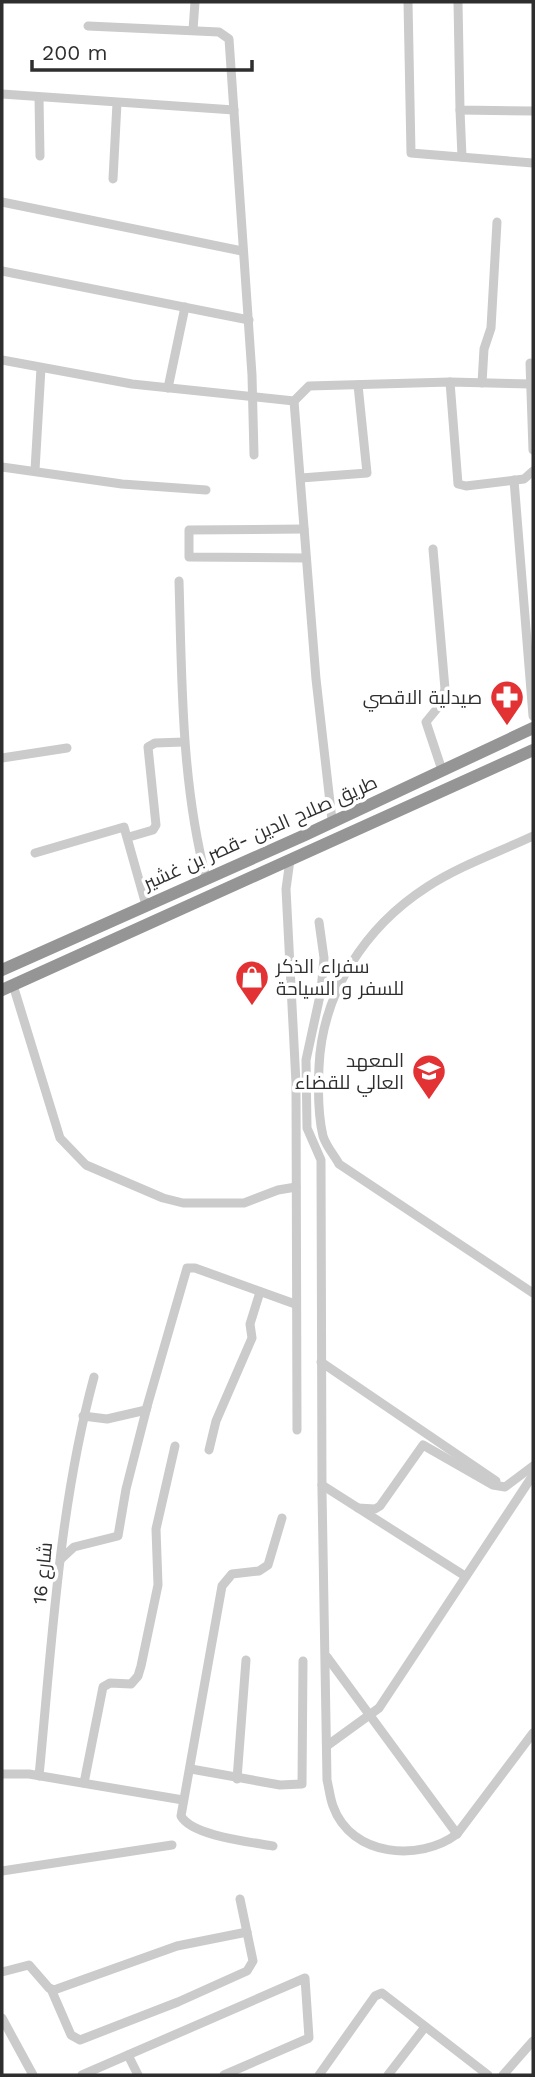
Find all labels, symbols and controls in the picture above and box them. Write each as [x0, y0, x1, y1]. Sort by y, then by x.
scale bar [32, 28, 252, 72]
text: 200 m [42, 40, 108, 65]
pharmacy icon: صيدلية الاقصي [488, 678, 526, 727]
place label: صيدلية الاقصي [363, 686, 482, 712]
street label: طريق صلاح الدين -قصر بن غشير [139, 770, 382, 897]
place label: سفراء الذكر للسفر و السياحة [275, 955, 404, 1000]
shop icon: سفراء الذكر للسفر و السياحة [233, 958, 271, 1007]
place label: المعهد العالي للقضاء [295, 1049, 404, 1097]
school or university icon: المعهد العالي للقضاء [410, 1052, 448, 1101]
street label: شارع 16 [28, 1541, 59, 1605]

